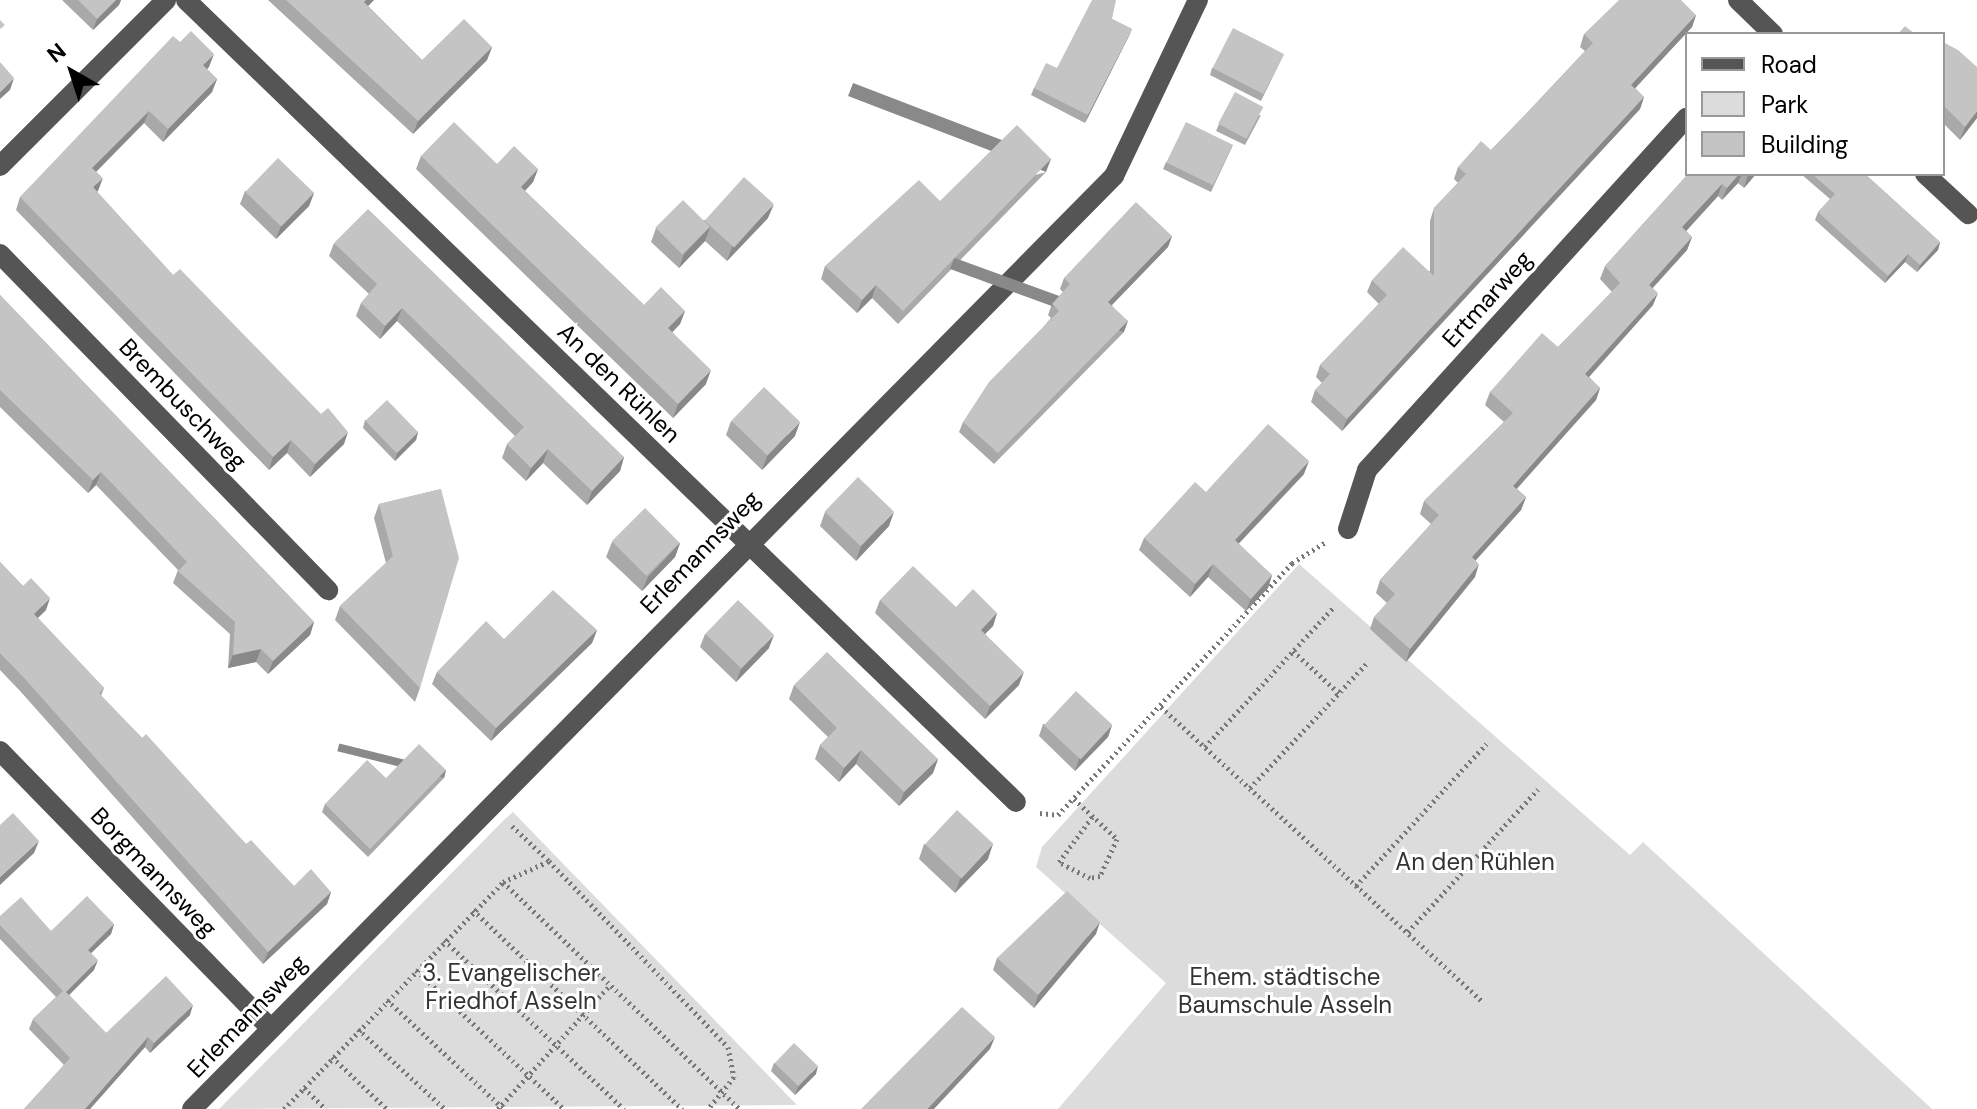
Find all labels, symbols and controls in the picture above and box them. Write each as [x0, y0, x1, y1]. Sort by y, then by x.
north arrow [32, 32, 112, 112]
legend [1685, 32, 1945, 176]
text: N [41, 37, 72, 69]
text: Road [1761, 49, 1817, 80]
text: Park [1761, 89, 1808, 120]
text: Building [1761, 129, 1848, 160]
street label: Ertmarweg [1436, 245, 1538, 353]
street label: An den Rühlen [552, 317, 686, 449]
street label: Brembuschweg [113, 332, 253, 476]
street label: Erlemannsweg [634, 485, 766, 619]
street label: Borgmannsweg [85, 801, 223, 943]
park label: An den Rühlen [1395, 848, 1555, 876]
street label: Erlemannsweg [181, 949, 313, 1083]
park label: 3. Evangelischer Friedhof Asseln [422, 959, 600, 1015]
park label: Ehem. städtische Baumschule Asseln [1178, 963, 1392, 1019]

